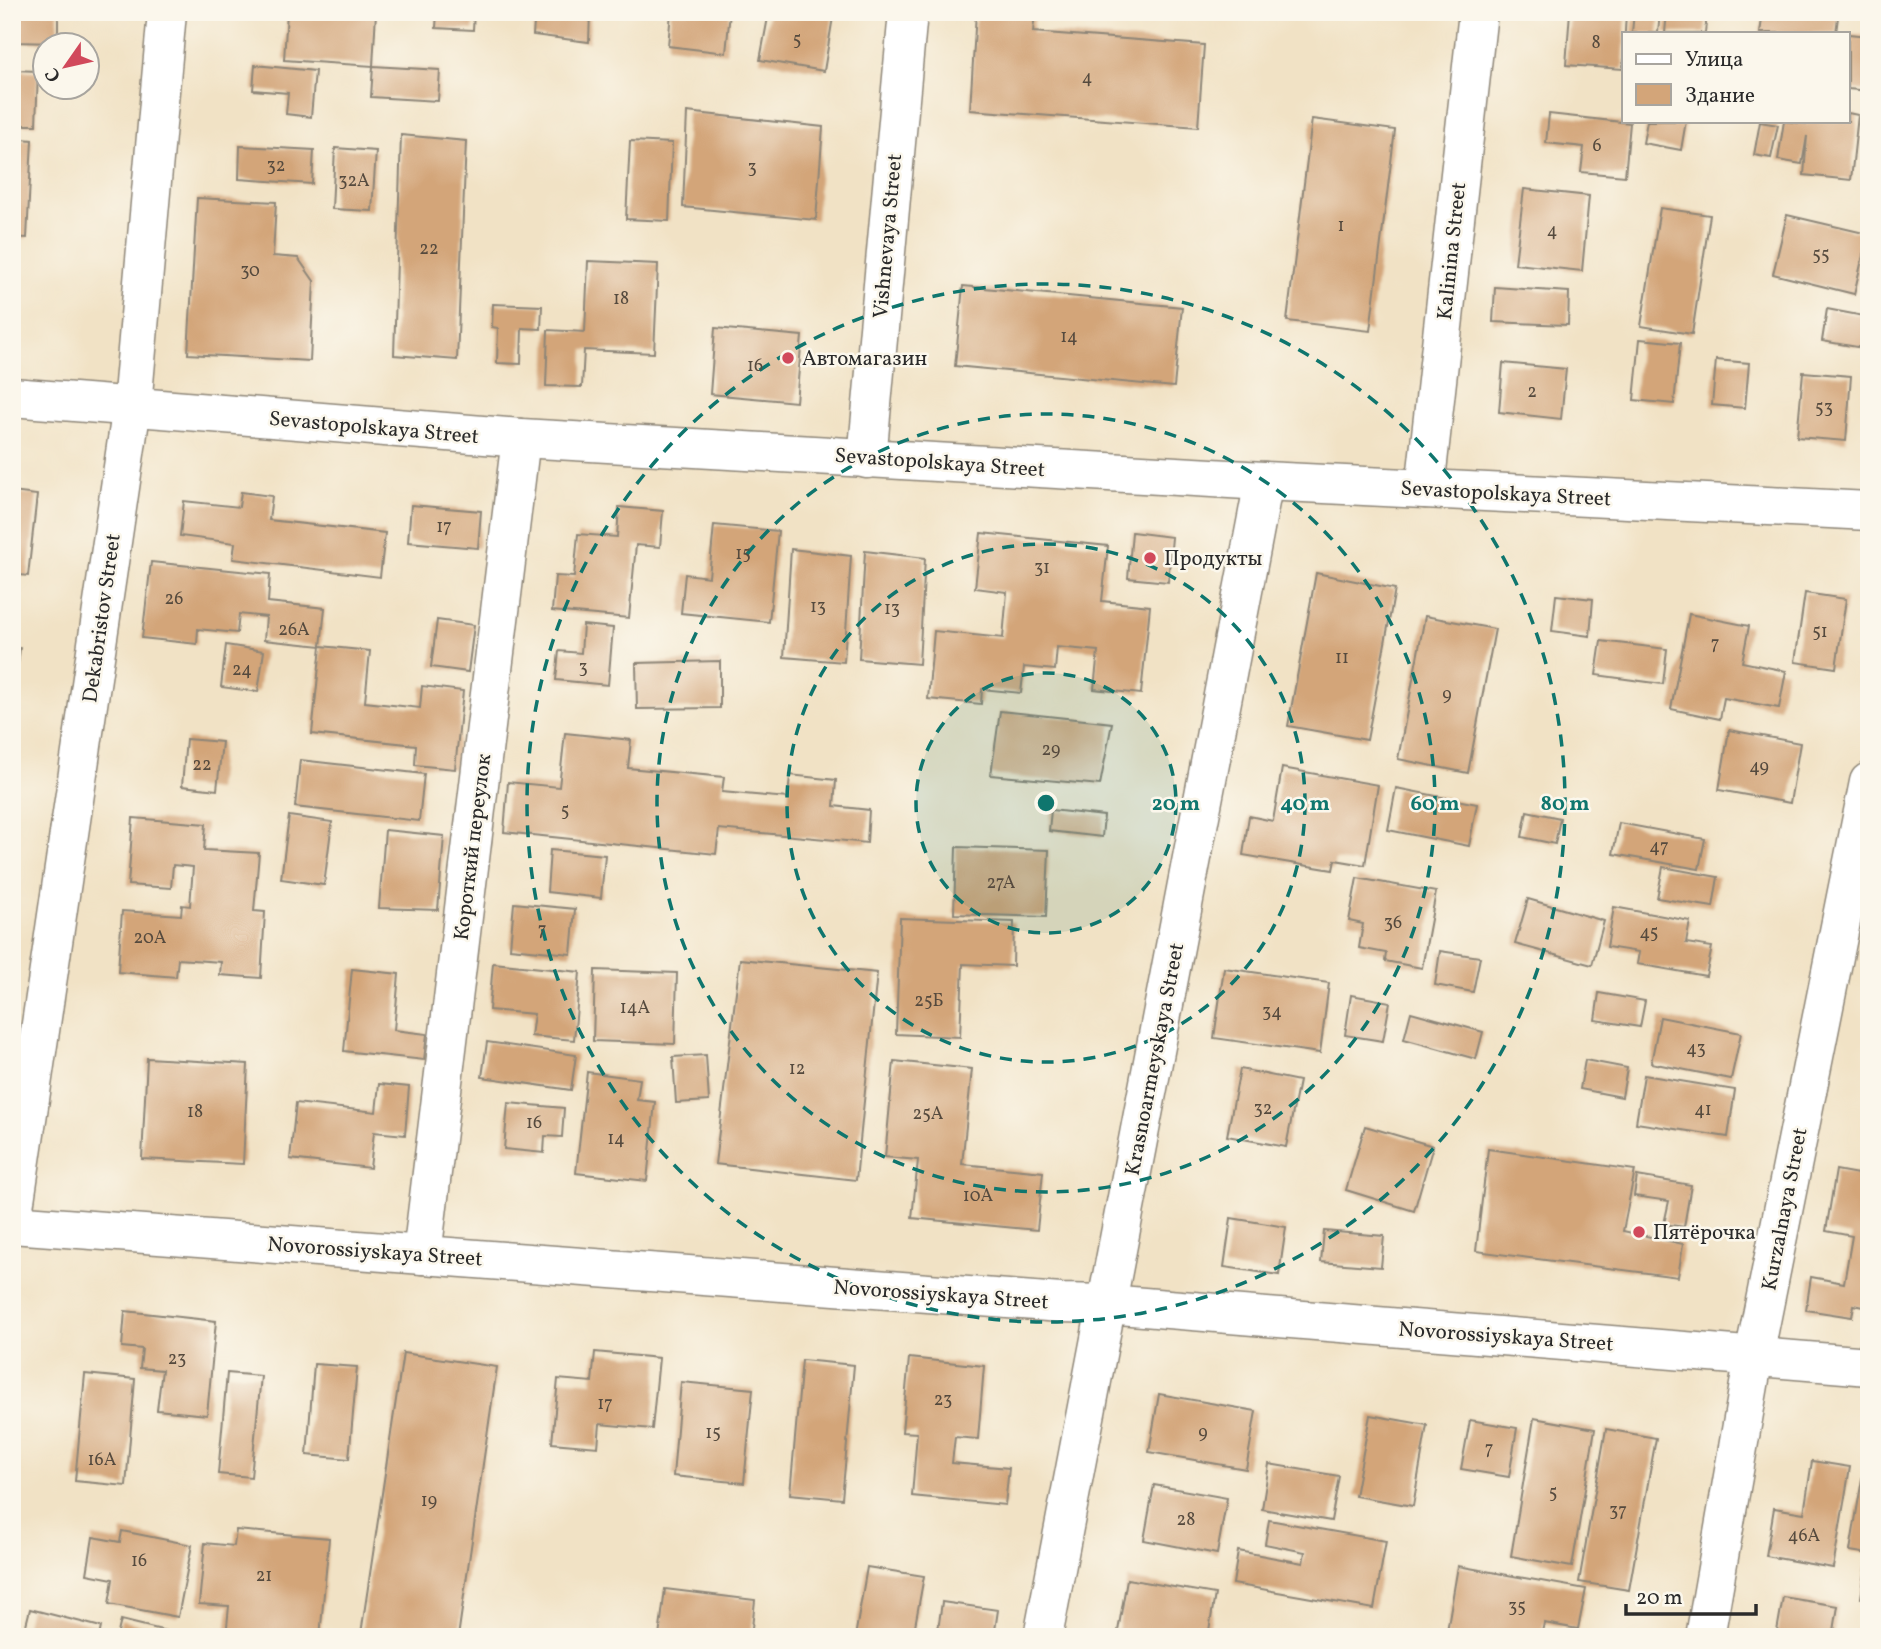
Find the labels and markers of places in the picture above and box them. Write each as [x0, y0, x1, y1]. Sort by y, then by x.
place label: Автомагазин [802, 345, 927, 374]
marker: Автомагазин [780, 350, 796, 366]
place label: Продукты [1164, 545, 1263, 574]
marker: Продукты [1142, 550, 1158, 566]
centre of rings [1034, 791, 1058, 815]
place label: Пятёрочка [1653, 1219, 1756, 1248]
marker: Пятёрочка [1631, 1224, 1647, 1240]

